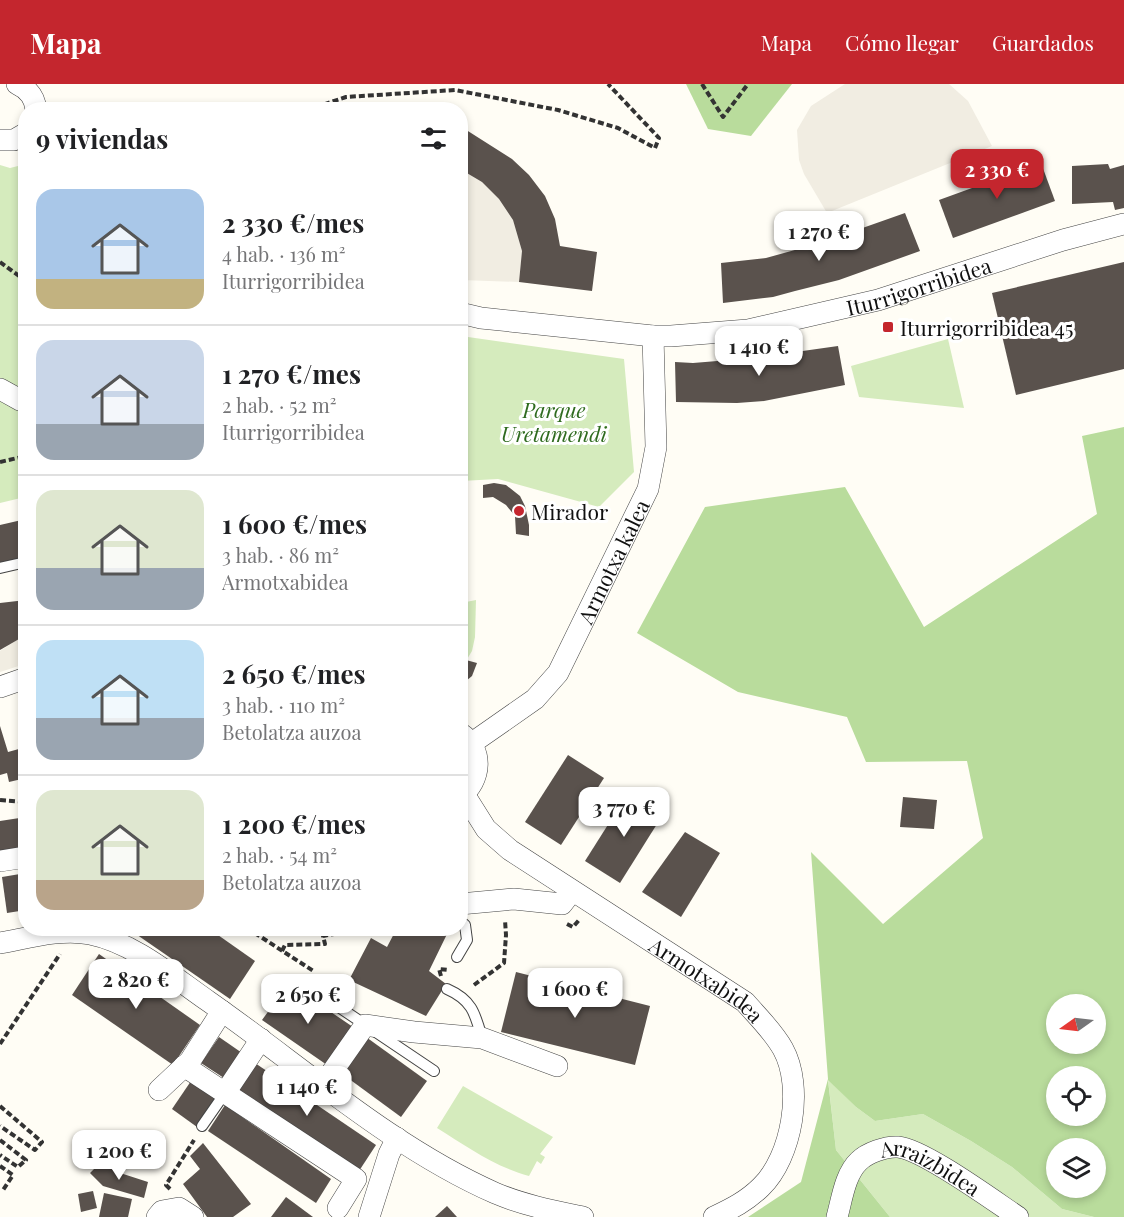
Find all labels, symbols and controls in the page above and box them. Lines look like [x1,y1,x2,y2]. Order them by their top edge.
text: Mapa [30,24,102,61]
text: Mapa [761,28,812,56]
text: Cómo llegar [845,28,959,56]
text: Guardados [992,28,1094,56]
text: 9 viviendas [36,121,168,156]
icon: filters [417,122,450,155]
pin: 2 330 € [942,149,1052,200]
text: 2 330 € [965,155,1029,182]
text: 2 330 €/mes [222,205,364,240]
pin: 1 270 € [764,211,874,262]
icon: home [84,213,156,285]
text: 1 270 € [788,217,850,244]
text: 4 hab. · 136 m² [222,240,345,267]
street label: Iturrigorribidea [843,250,995,321]
text: Iturrigorribidea [222,267,365,294]
place label: Iturrigorribidea 45 [900,313,1074,341]
marker: Iturrigorribidea 45 [881,320,895,334]
pin: 1 410 € [704,326,814,377]
text: 1 410 € [729,332,789,359]
text: 1 270 €/mes [222,356,361,391]
icon: home [84,364,156,436]
text: 2 hab. · 52 m² [222,391,337,418]
park label: Parque Uretamendi [501,395,608,447]
text: Iturrigorribidea [222,418,365,445]
street label: Armotxa kalea [570,494,655,629]
place label: Mirador [531,497,609,525]
marker: Mirador [512,504,526,518]
text: 1 600 €/mes [222,506,367,541]
icon: home [84,514,156,586]
text: 3 hab. · 86 m² [222,541,339,568]
text: Armotxabidea [222,568,348,595]
text: 2 650 €/mes [222,656,366,691]
icon: home [84,664,156,736]
text: 3 hab. · 110 m² [222,691,345,718]
text: Betolatza auzoa [222,718,361,745]
pin: 3 770 € [569,787,679,838]
text: 3 770 € [593,793,655,820]
text: 1 200 €/mes [222,806,366,841]
icon: home [84,814,156,886]
text: 2 hab. · 54 m² [222,841,337,868]
text: Betolatza auzoa [222,868,361,895]
street label: Armotxabidea [644,930,771,1028]
pin: 2 820 € [81,959,191,1010]
text: 2 820 € [103,965,169,992]
pin: 1 600 € [520,968,630,1019]
pin: 2 650 € [253,974,363,1025]
text: 1 600 € [542,974,608,1001]
text: 2 650 € [275,980,341,1007]
north arrow [1046,994,1106,1054]
map controls [1046,994,1106,1198]
pin: 1 140 € [252,1066,362,1117]
button: locate [1046,1066,1106,1126]
text: 1 140 € [277,1072,337,1099]
pin: 1 200 € [64,1130,174,1181]
street label: Arraizbidea [876,1133,987,1202]
text: 1 200 € [86,1136,152,1163]
button: layers [1046,1138,1106,1198]

